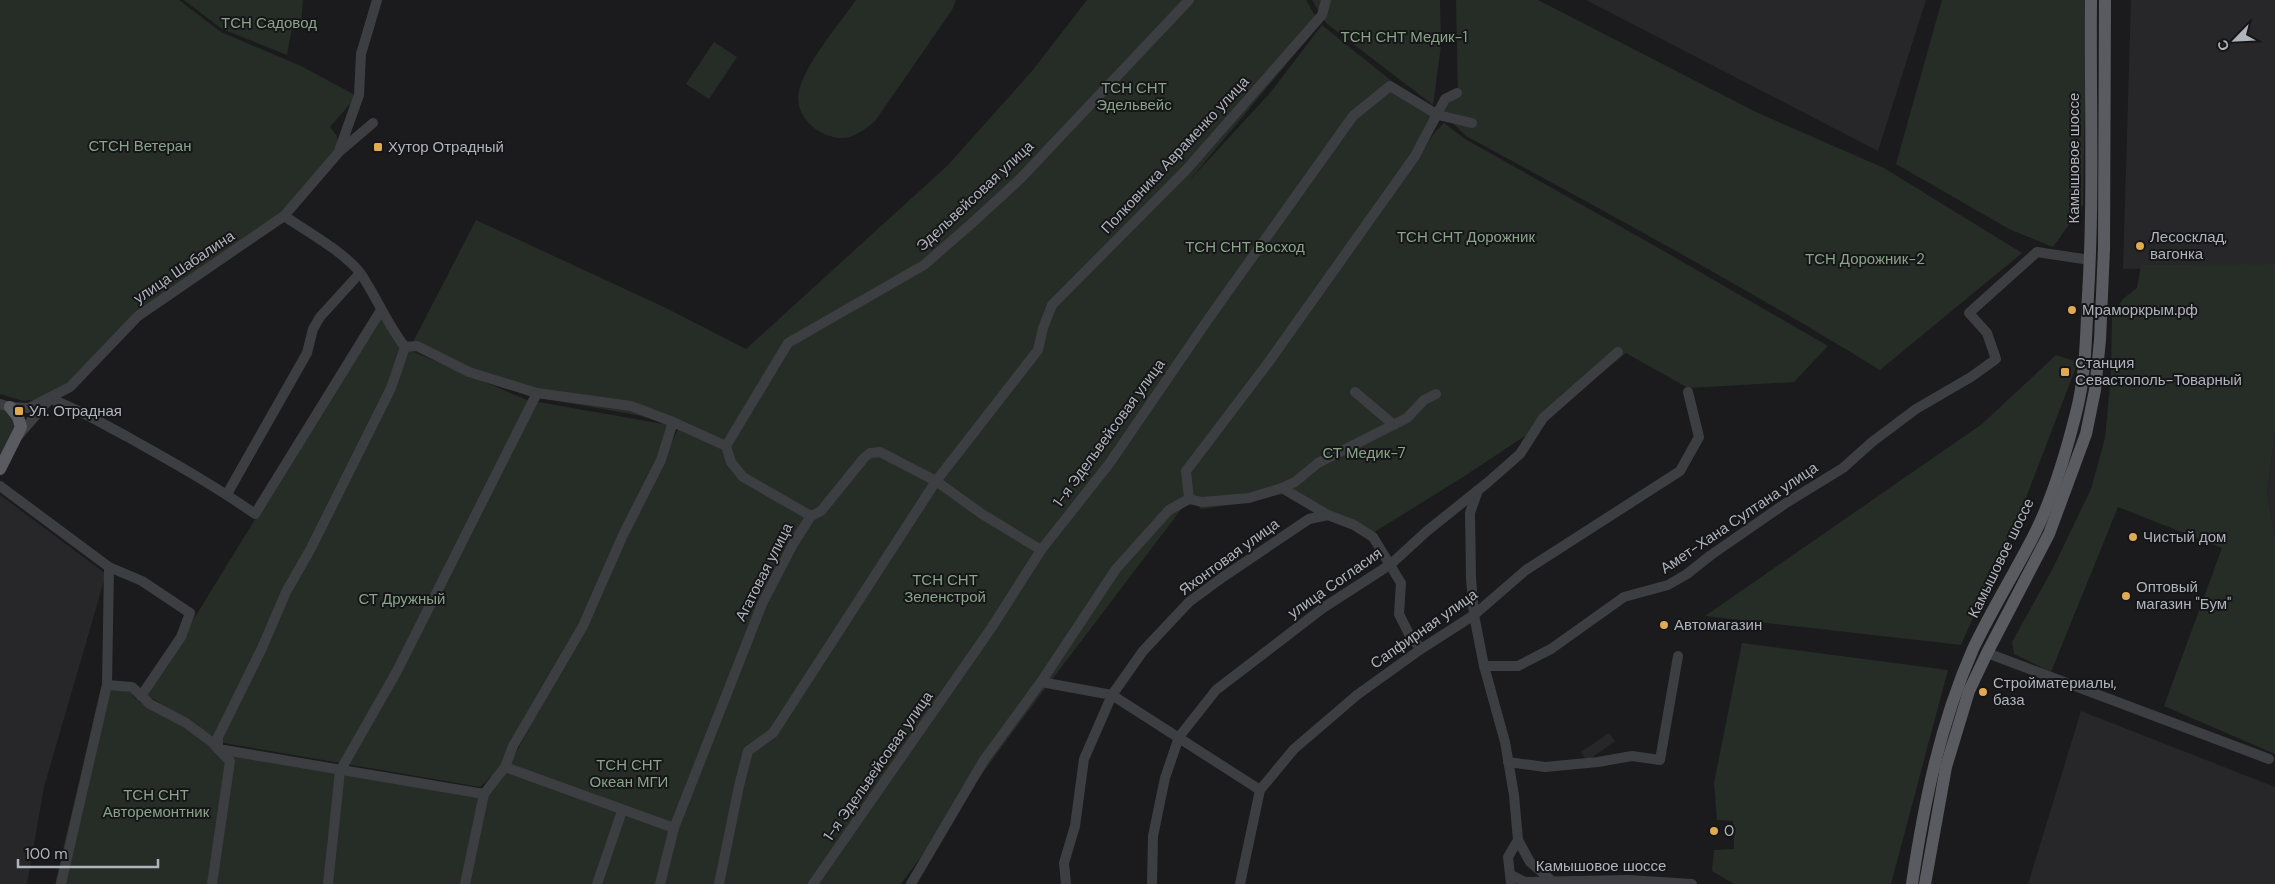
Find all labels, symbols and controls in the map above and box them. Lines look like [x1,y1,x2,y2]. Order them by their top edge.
park label: ТСН Садовод [221,13,317,33]
north arrow [2210,15,2260,65]
park label: ТСН СНТ Медик-1 [1341,27,1467,47]
text: С [2213,37,2233,54]
street label: Полковника Авраменко улица [1097,72,1254,238]
park label: ТСН СНТ Эдельвейс [1096,78,1172,115]
street label: Камышовое шоссе [2064,93,2084,223]
park label: СТСН Ветеран [88,136,192,156]
street label: Эдельвейсовая улица [912,136,1038,256]
place label: Хутор Отрадный [388,137,504,157]
marker: Хутор Отрадный [372,141,384,153]
street label: улица Шабалина [130,225,239,308]
park label: ТСН СНТ Дорожник [1397,227,1535,247]
place label: Лесосклад, вагонка [2150,227,2227,264]
park label: ТСН СНТ Восход [1185,237,1305,257]
marker: Лесосклад, вагонка [2134,240,2146,252]
park label: ТСН Дорожник-2 [1805,249,1925,269]
place label: Мраморкрым.рф [2082,300,2198,320]
marker: Мраморкрым.рф [2066,304,2078,316]
place label: Станция Севастополь-Товарный [2075,353,2242,390]
street label: 1-я Эдельвейсовая улица [1048,354,1170,511]
marker: Станция Севастополь-Товарный [2059,366,2071,378]
place label: Ул. Отрадная [29,401,122,421]
marker: Ул. Отрадная [13,405,25,417]
park label: СТ Медик-7 [1322,443,1406,463]
street label: Амет-Хана Султана улица [1656,457,1822,578]
street label: Камышовое шоссе [1963,495,2039,621]
street label: Яхонтовая улица [1175,513,1284,600]
street label: Агатовая улица [731,519,798,625]
place label: Чистый дом [2143,527,2226,547]
marker: Чистый дом [2127,531,2139,543]
street label: улица Согласия [1284,543,1386,623]
park label: ТСН СНТ Зеленстрой [904,570,986,607]
place label: Оптовый магазин "Бум" [2136,577,2231,614]
street label: Сапфирная улица [1366,584,1482,673]
park label: СТ Дружный [359,589,445,609]
marker: Оптовый магазин "Бум" [2120,590,2132,602]
place label: Автомагазин [1674,615,1762,635]
marker: Автомагазин [1658,619,1670,631]
place label: Стройматериалы, база [1993,673,2117,710]
marker: Стройматериалы, база [1977,686,1989,698]
street label: 1-я Эдельвейсовая улица [819,687,938,845]
park label: ТСН СНТ Океан МГИ [590,755,668,792]
park label: ТСН СНТ Авторемонтник [103,785,210,822]
place label: 0 [1724,821,1734,841]
marker: 0 [1708,825,1720,837]
scale bar [18,836,158,868]
text: 100 m [25,844,68,864]
street label: Камышовое шоссе [1536,856,1666,876]

